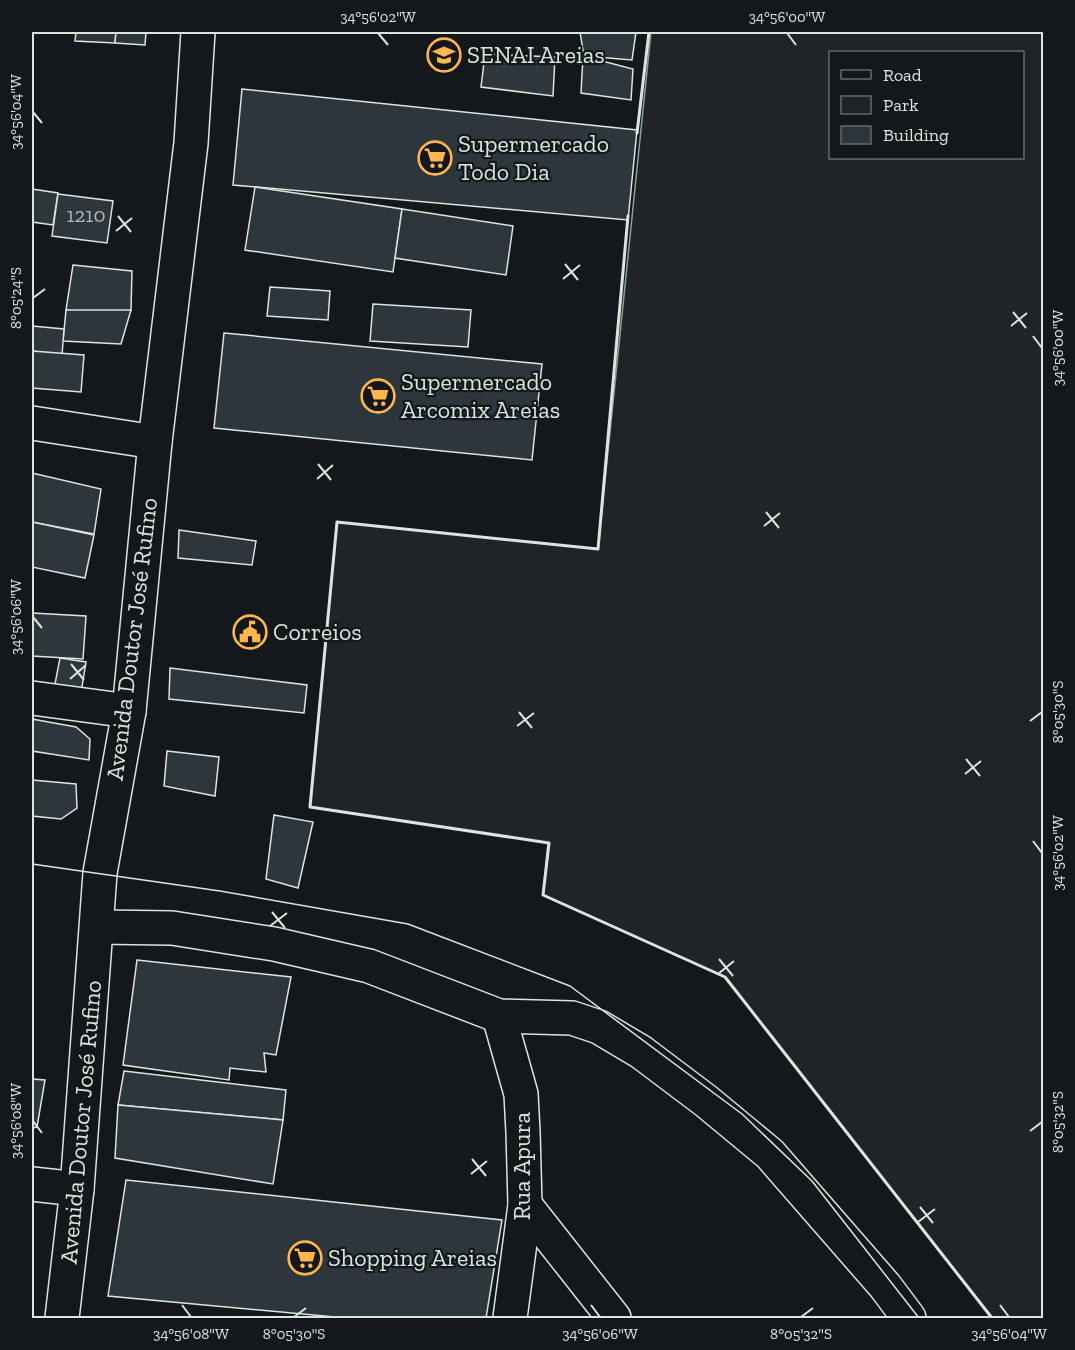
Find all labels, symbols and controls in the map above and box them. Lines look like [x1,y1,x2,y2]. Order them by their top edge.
text: 34°56'02"W [340,8,416,26]
text: 34°56'00"W [749,8,825,26]
school or university icon: SENAI Areias [426,37,462,73]
place label: SENAI Areias [467,40,605,69]
legend [829,51,1024,159]
text: Road [883,64,922,86]
text: 34°56'04"W [7,74,25,150]
text: Park [883,94,919,116]
text: Building [883,124,949,146]
place label: Supermercado Todo Dia [458,129,609,186]
supermarket icon: Supermercado Todo Dia [417,140,453,176]
house number: 1210 [66,202,106,227]
text: 8°05'24"S [7,267,25,329]
text: 34°56'00"W [1049,310,1067,386]
place label: Supermercado Arcomix Areias [401,367,560,424]
supermarket icon: Supermercado Arcomix Areias [360,378,396,414]
street label: Avenida Doutor José Rufino [100,496,163,782]
text: 34°56'06"W [7,579,25,655]
public building icon: Correios [232,614,268,650]
place label: Correios [273,617,362,646]
text: 8°05'30"S [1049,681,1067,743]
text: 34°56'02"W [1049,815,1067,891]
street label: Avenida Doutor José Rufino [54,979,107,1265]
text: 34°56'08"W [7,1083,25,1159]
text: 8°05'32"S [1049,1091,1067,1153]
street label: Rua Apura [507,1111,536,1220]
supermarket icon: Shopping Areias [287,1240,323,1276]
place label: Shopping Areias [328,1243,497,1272]
text: 34°56'08"W [153,1325,229,1343]
text: 8°05'30"S [263,1325,325,1343]
text: 34°56'06"W [562,1325,638,1343]
text: 8°05'32"S [770,1325,832,1343]
text: 34°56'04"W [971,1325,1047,1343]

